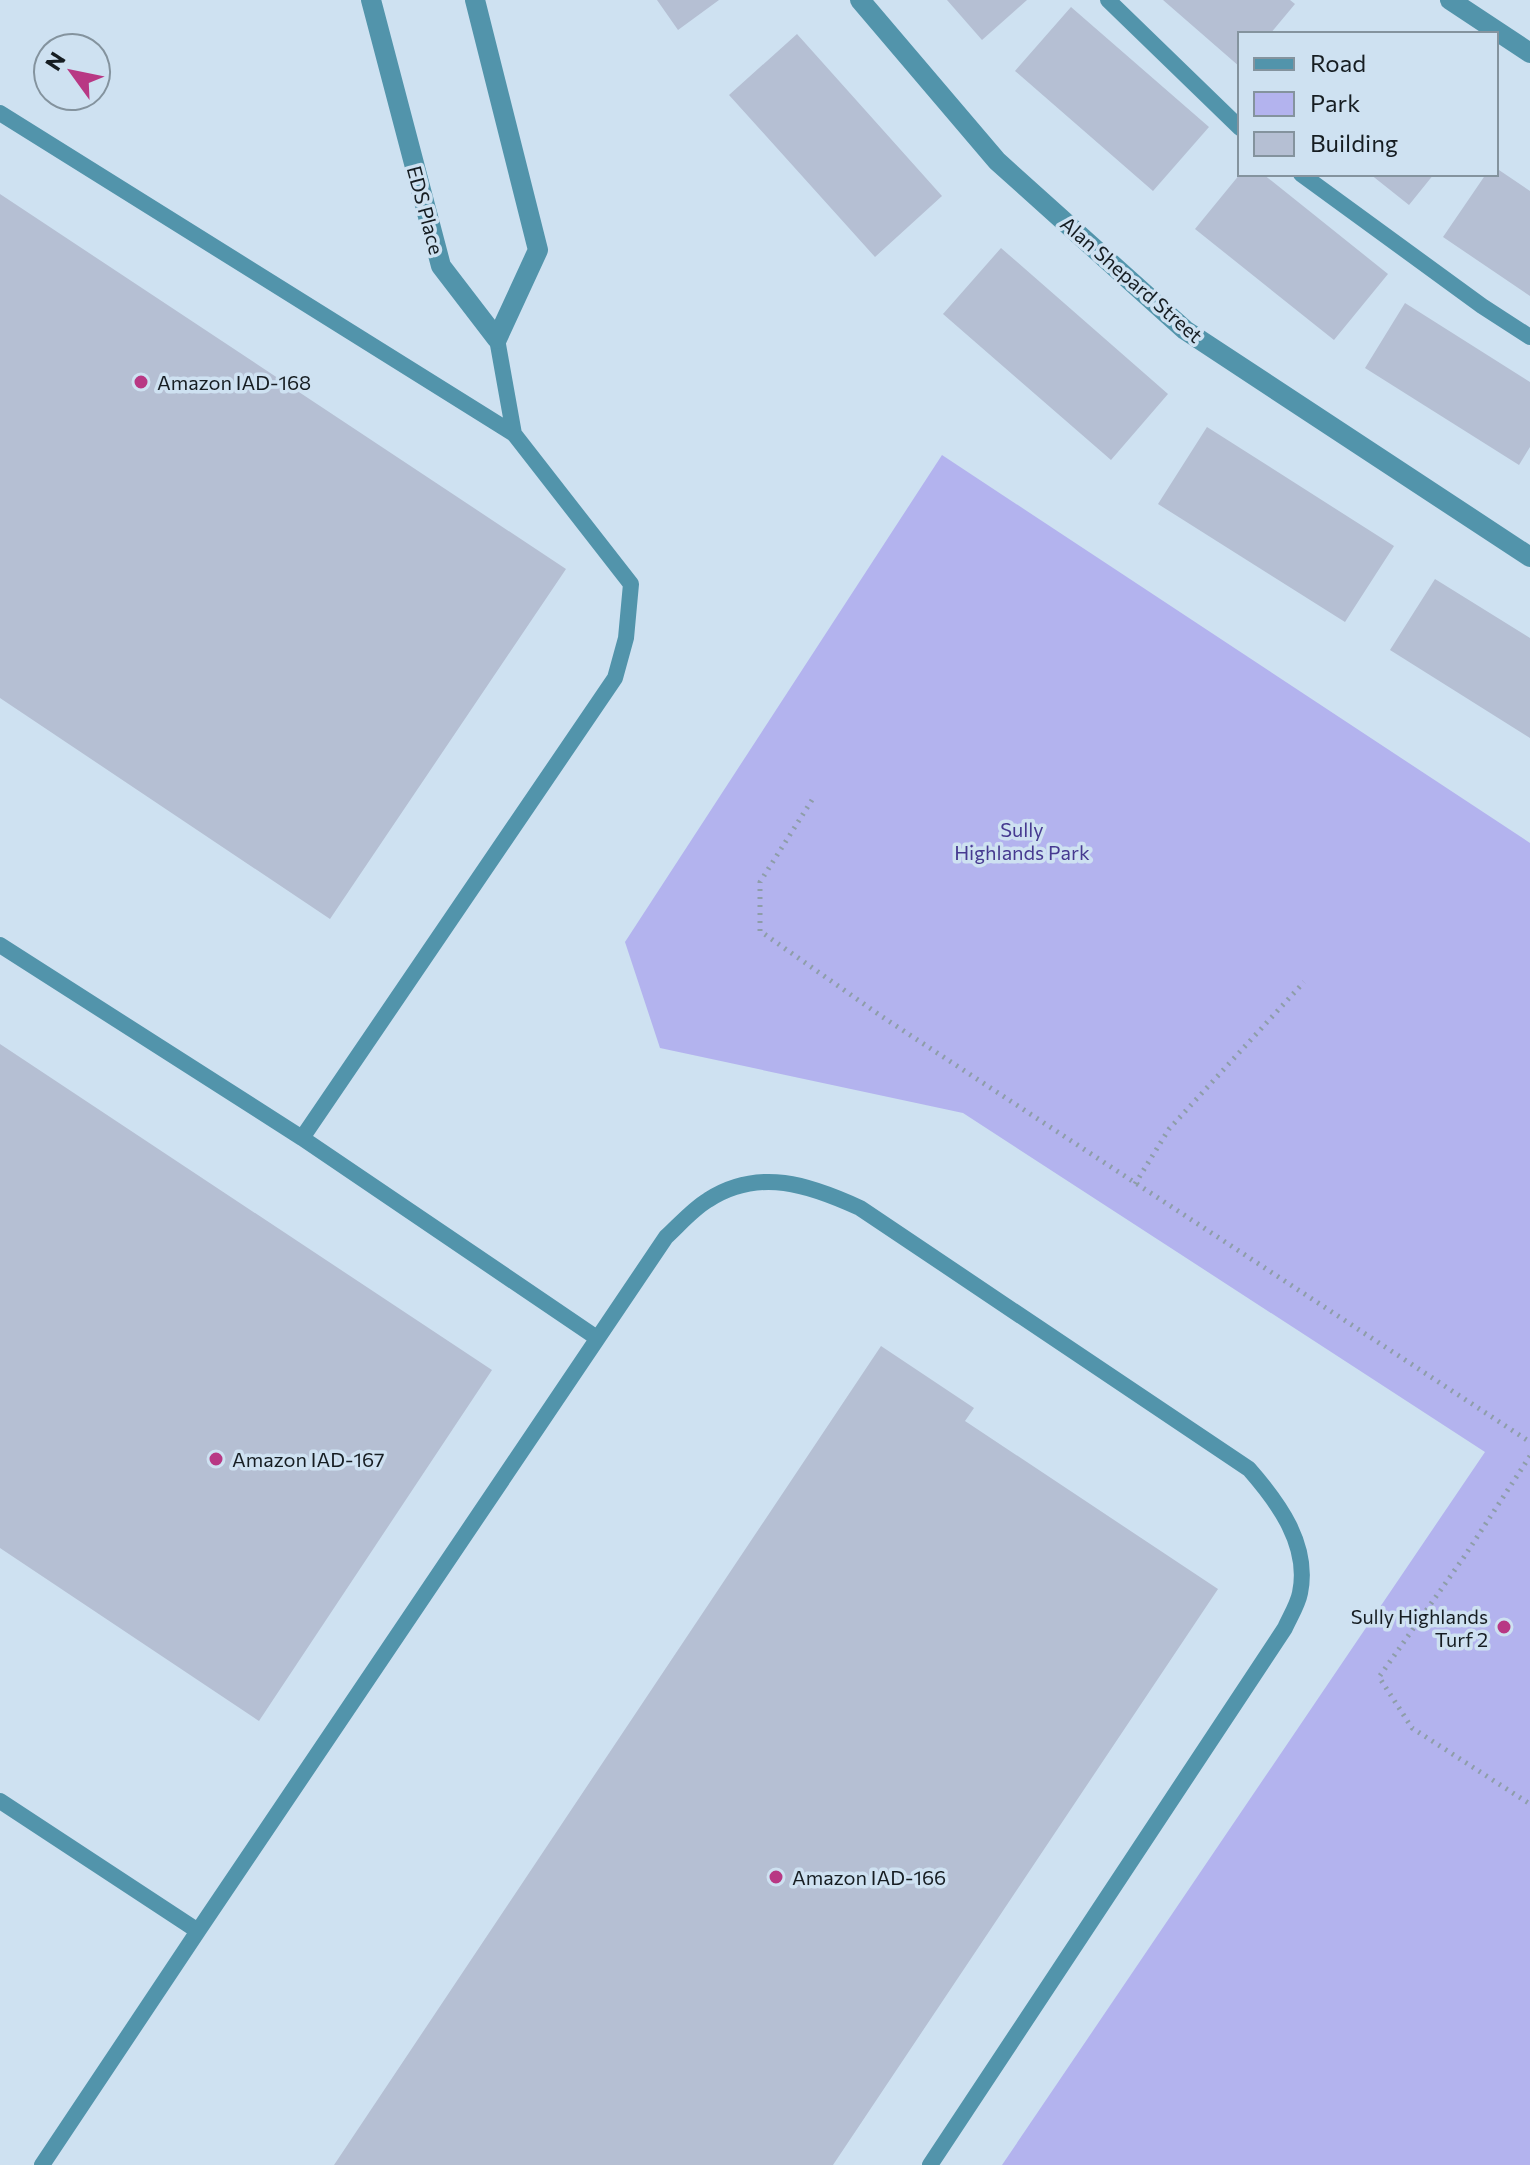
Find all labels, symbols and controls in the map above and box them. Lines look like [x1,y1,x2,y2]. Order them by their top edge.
north arrow [32,32,112,112]
legend [1238,32,1498,176]
text: N [39,47,71,75]
text: Road [1310,48,1366,77]
text: Park [1310,88,1360,117]
text: Building [1310,128,1398,157]
street label: EDS Place [403,163,449,257]
street label: Alan Shepard Street [1056,211,1208,347]
place label: Amazon IAD-168 [157,370,311,394]
marker: Amazon IAD-168 [132,373,150,391]
park label: Sully Highlands Park [954,817,1090,864]
place label: Amazon IAD-167 [232,1447,385,1471]
marker: Amazon IAD-167 [207,1450,225,1468]
place label: Sully Highlands Turf 2 [1351,1604,1488,1651]
marker: Sully Highlands Turf 2 [1495,1618,1513,1636]
place label: Amazon IAD-166 [792,1865,946,1889]
marker: Amazon IAD-166 [767,1868,785,1886]

